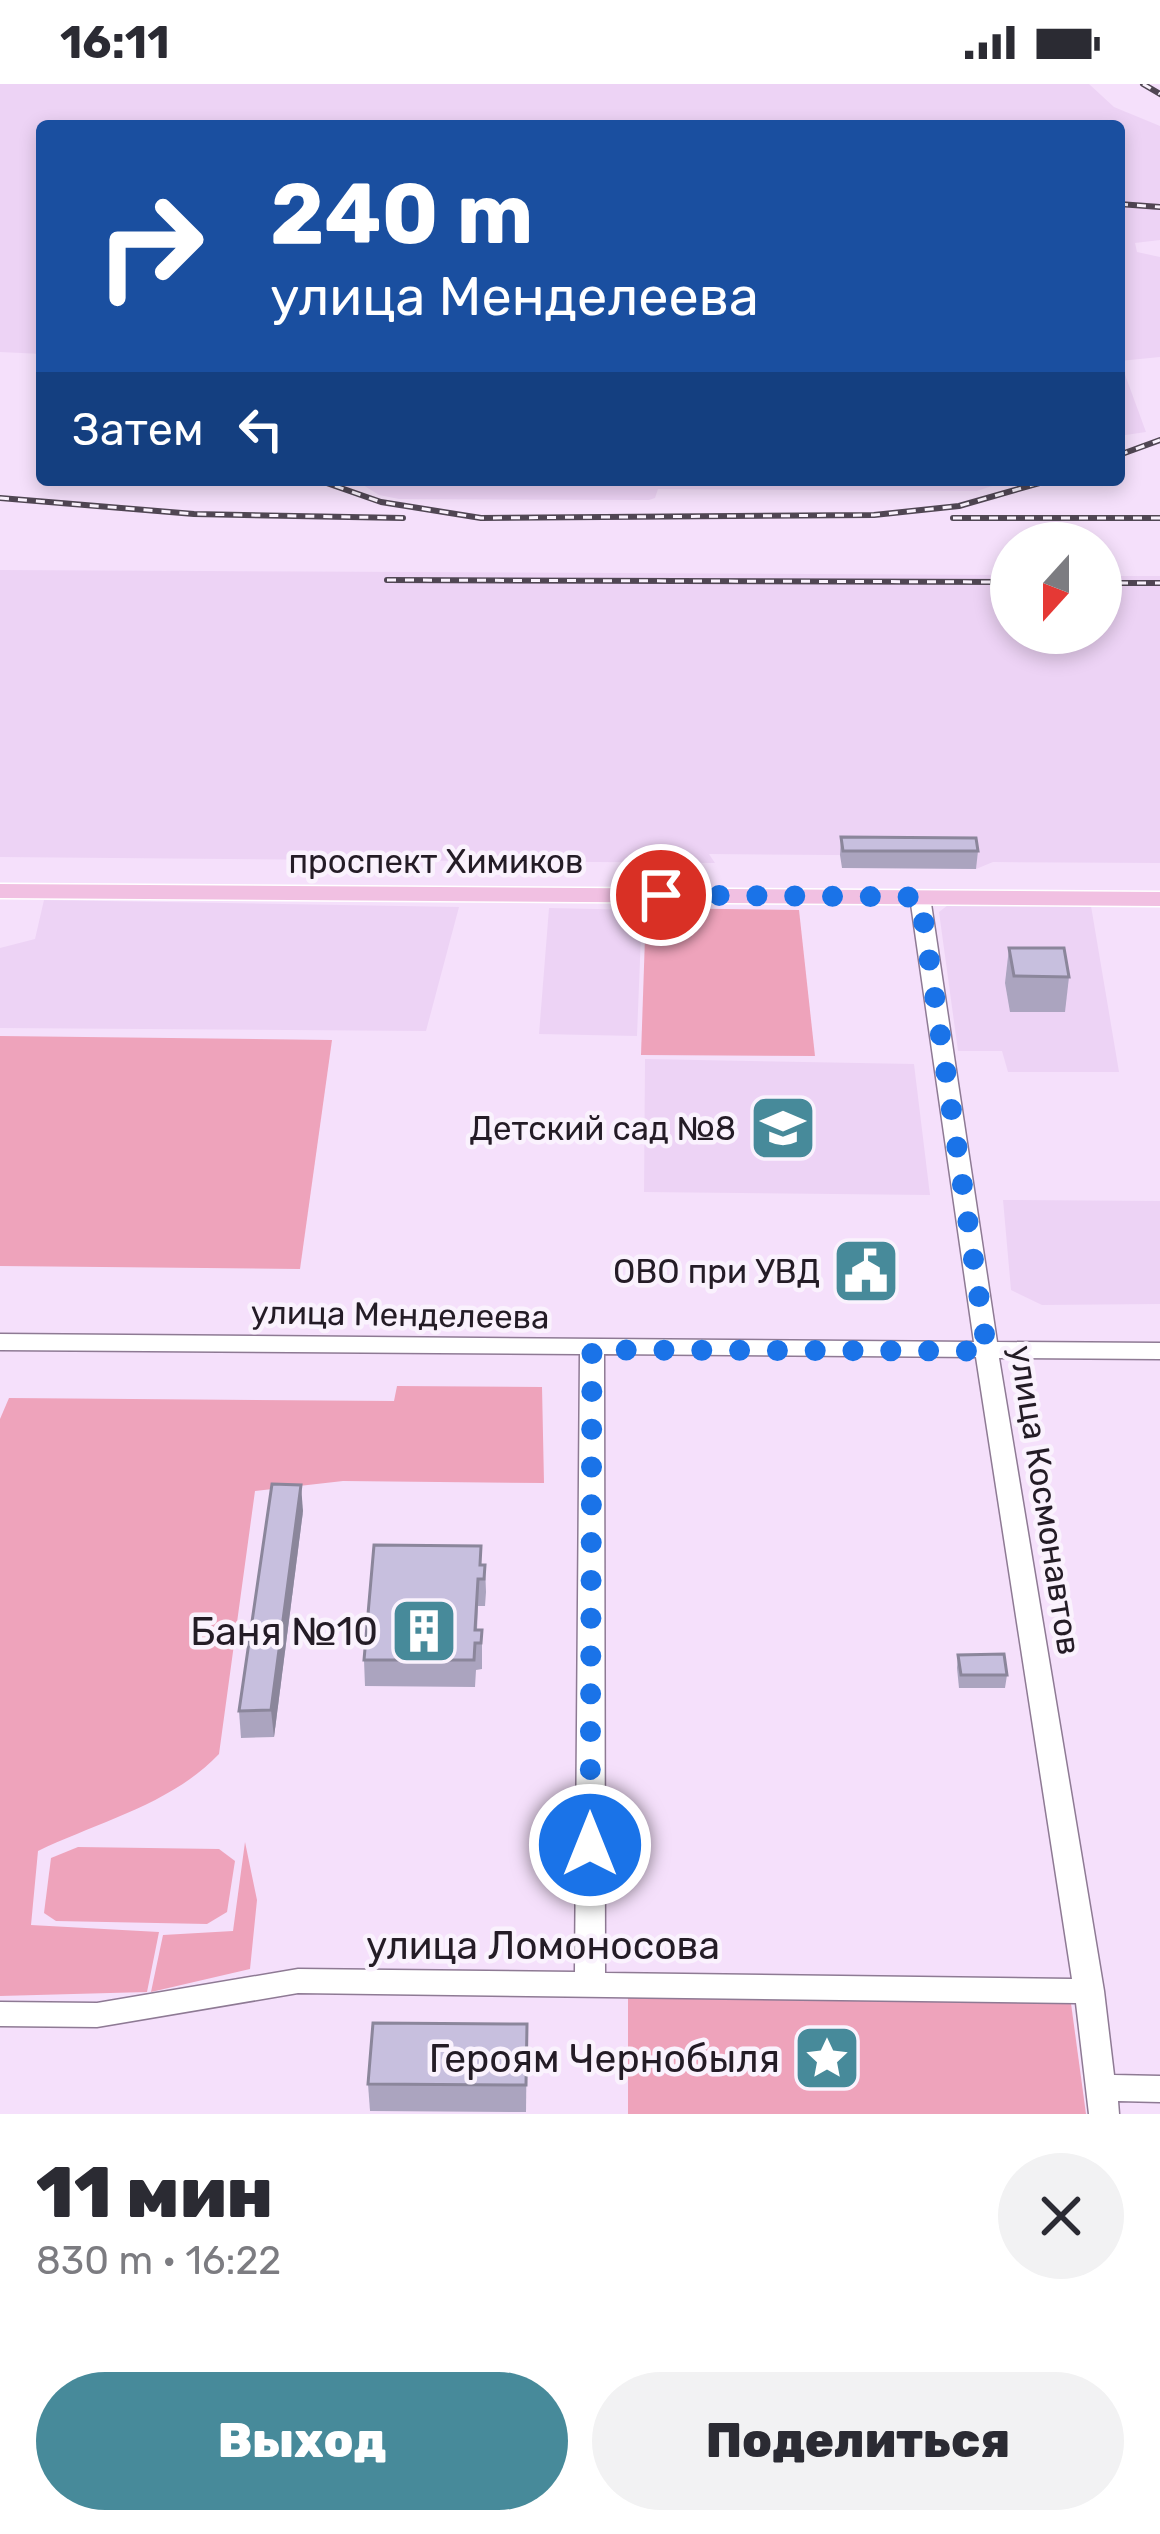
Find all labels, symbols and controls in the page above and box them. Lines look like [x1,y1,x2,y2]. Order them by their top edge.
text: 16:11 [60,16,170,69]
text: 240 m [270,164,534,264]
icon: right [72,168,228,324]
text: улица Менделеева [270,265,759,329]
icon: left [228,396,294,462]
text: Затем [72,403,204,456]
north arrow [990,522,1122,654]
map controls [990,522,1122,654]
street label: проспект Химиков [289,842,584,881]
pin [610,844,712,946]
icon: arrive [628,862,694,928]
school or university icon: Детский сад №8 [748,1093,818,1163]
place label: Детский сад №8 [470,1109,736,1148]
public building icon: ОВО при УВД [831,1236,901,1306]
place label: ОВО при УВД [613,1252,820,1291]
street label: улица Менделеева [250,1292,550,1337]
street label: улица Космонавтов [1002,1342,1089,1658]
building icon: Баня №10 [389,1596,459,1666]
place label: Баня №10 [190,1609,378,1655]
position arrow [527,1782,653,1908]
street label: улица Ломоносова [366,1923,720,1969]
place icon: Героям Чернобыля [792,2023,862,2093]
place label: Героям Чернобыля [429,2036,780,2082]
text: 11 мин [36,2150,273,2235]
button: close [998,2153,1124,2279]
text: 830 m · 16:22 [36,2238,281,2284]
button: Выход [36,2372,568,2510]
button: Поделиться [592,2372,1124,2510]

